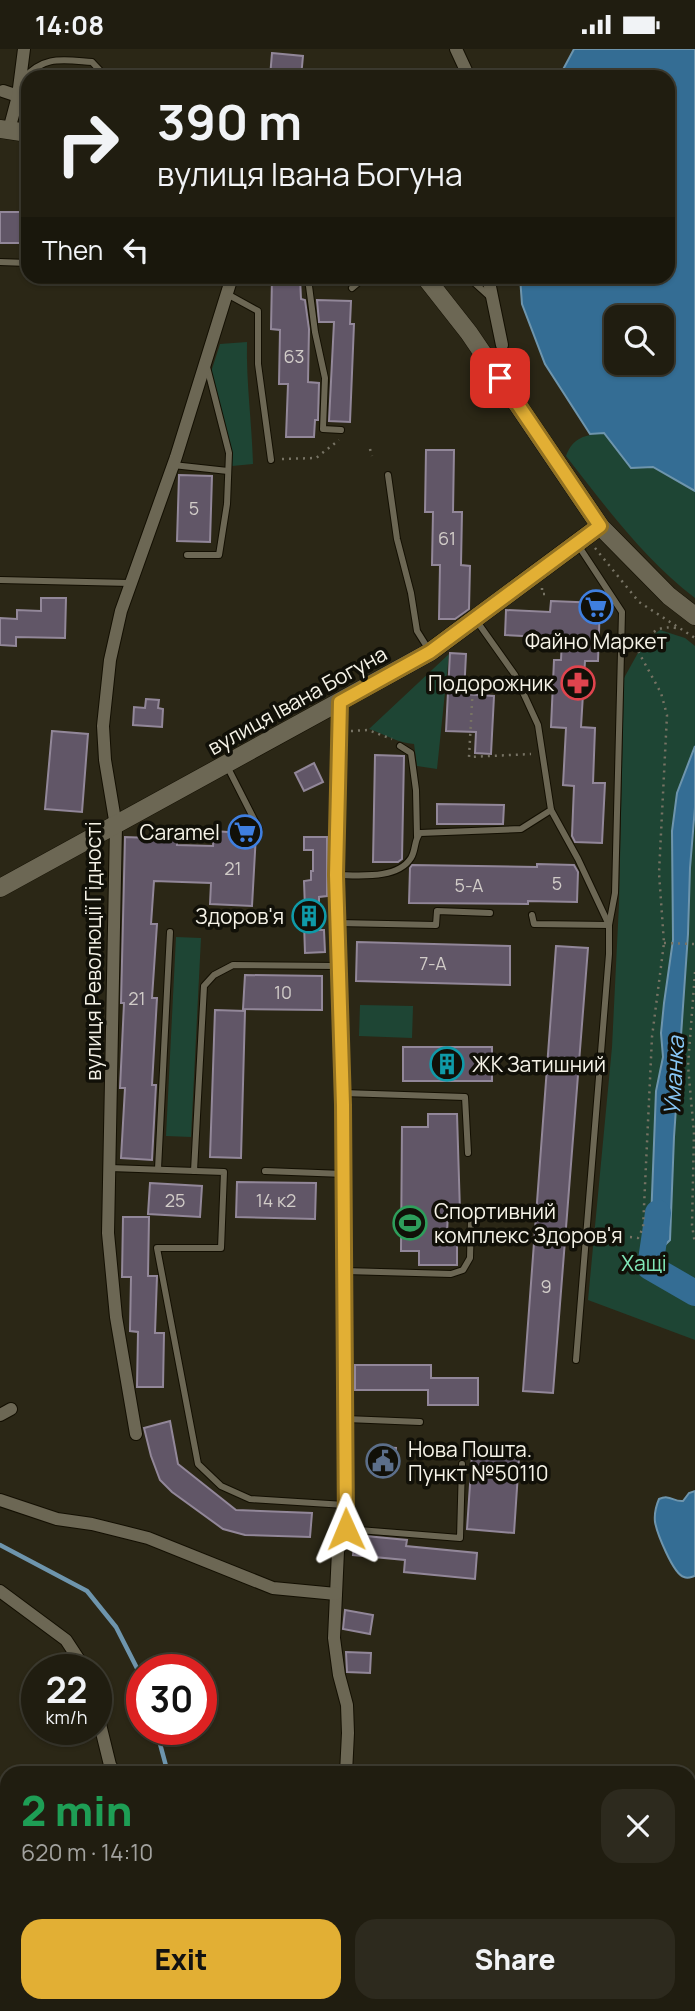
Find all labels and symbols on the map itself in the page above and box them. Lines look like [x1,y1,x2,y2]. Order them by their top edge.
house number: 63 [283,344,305,368]
pin [470,348,530,408]
house number: 5 [189,496,199,520]
house number: 61 [438,526,456,550]
supermarket icon: Файно Маркет [577,588,615,626]
place label: Файно Маркет [525,627,667,655]
street label: вулиця Івана Богуна [202,639,392,761]
pharmacy icon: Подорожник [559,664,597,702]
place label: Подорожник [428,669,555,697]
supermarket icon: Caramel [226,813,264,851]
place label: Caramel [140,818,220,846]
street label: вулиця Революції Гідності [79,821,107,1081]
house number: 21 [224,856,242,880]
house number: 5 [552,871,562,895]
house number: 5-А [455,873,484,897]
building icon: Здоров'я [290,897,328,935]
place label: Здоров'я [195,902,284,930]
house number: 7-А [419,951,447,975]
house number: 10 [274,980,292,1004]
house number: 21 [128,986,146,1010]
water label: Уманка [655,1034,691,1117]
building icon: ЖК Затишний [428,1045,466,1083]
place label: ЖК Затишний [472,1050,606,1078]
house number: 25 [165,1188,185,1212]
house number: 14 к2 [256,1188,296,1212]
place label: Спортивний комплекс Здоров'я [434,1197,623,1249]
sports icon: Спортивний комплекс Здоров'я [391,1204,429,1242]
park label: Хащі [621,1249,667,1277]
house number: 9 [540,1274,552,1298]
place label: Нова Пошта. Пункт №50110 [408,1435,549,1487]
public building icon: Нова Пошта. Пункт №50110 [364,1442,402,1480]
position arrow [309,1492,383,1566]
speed limit sign: 30 [126,1654,217,1745]

